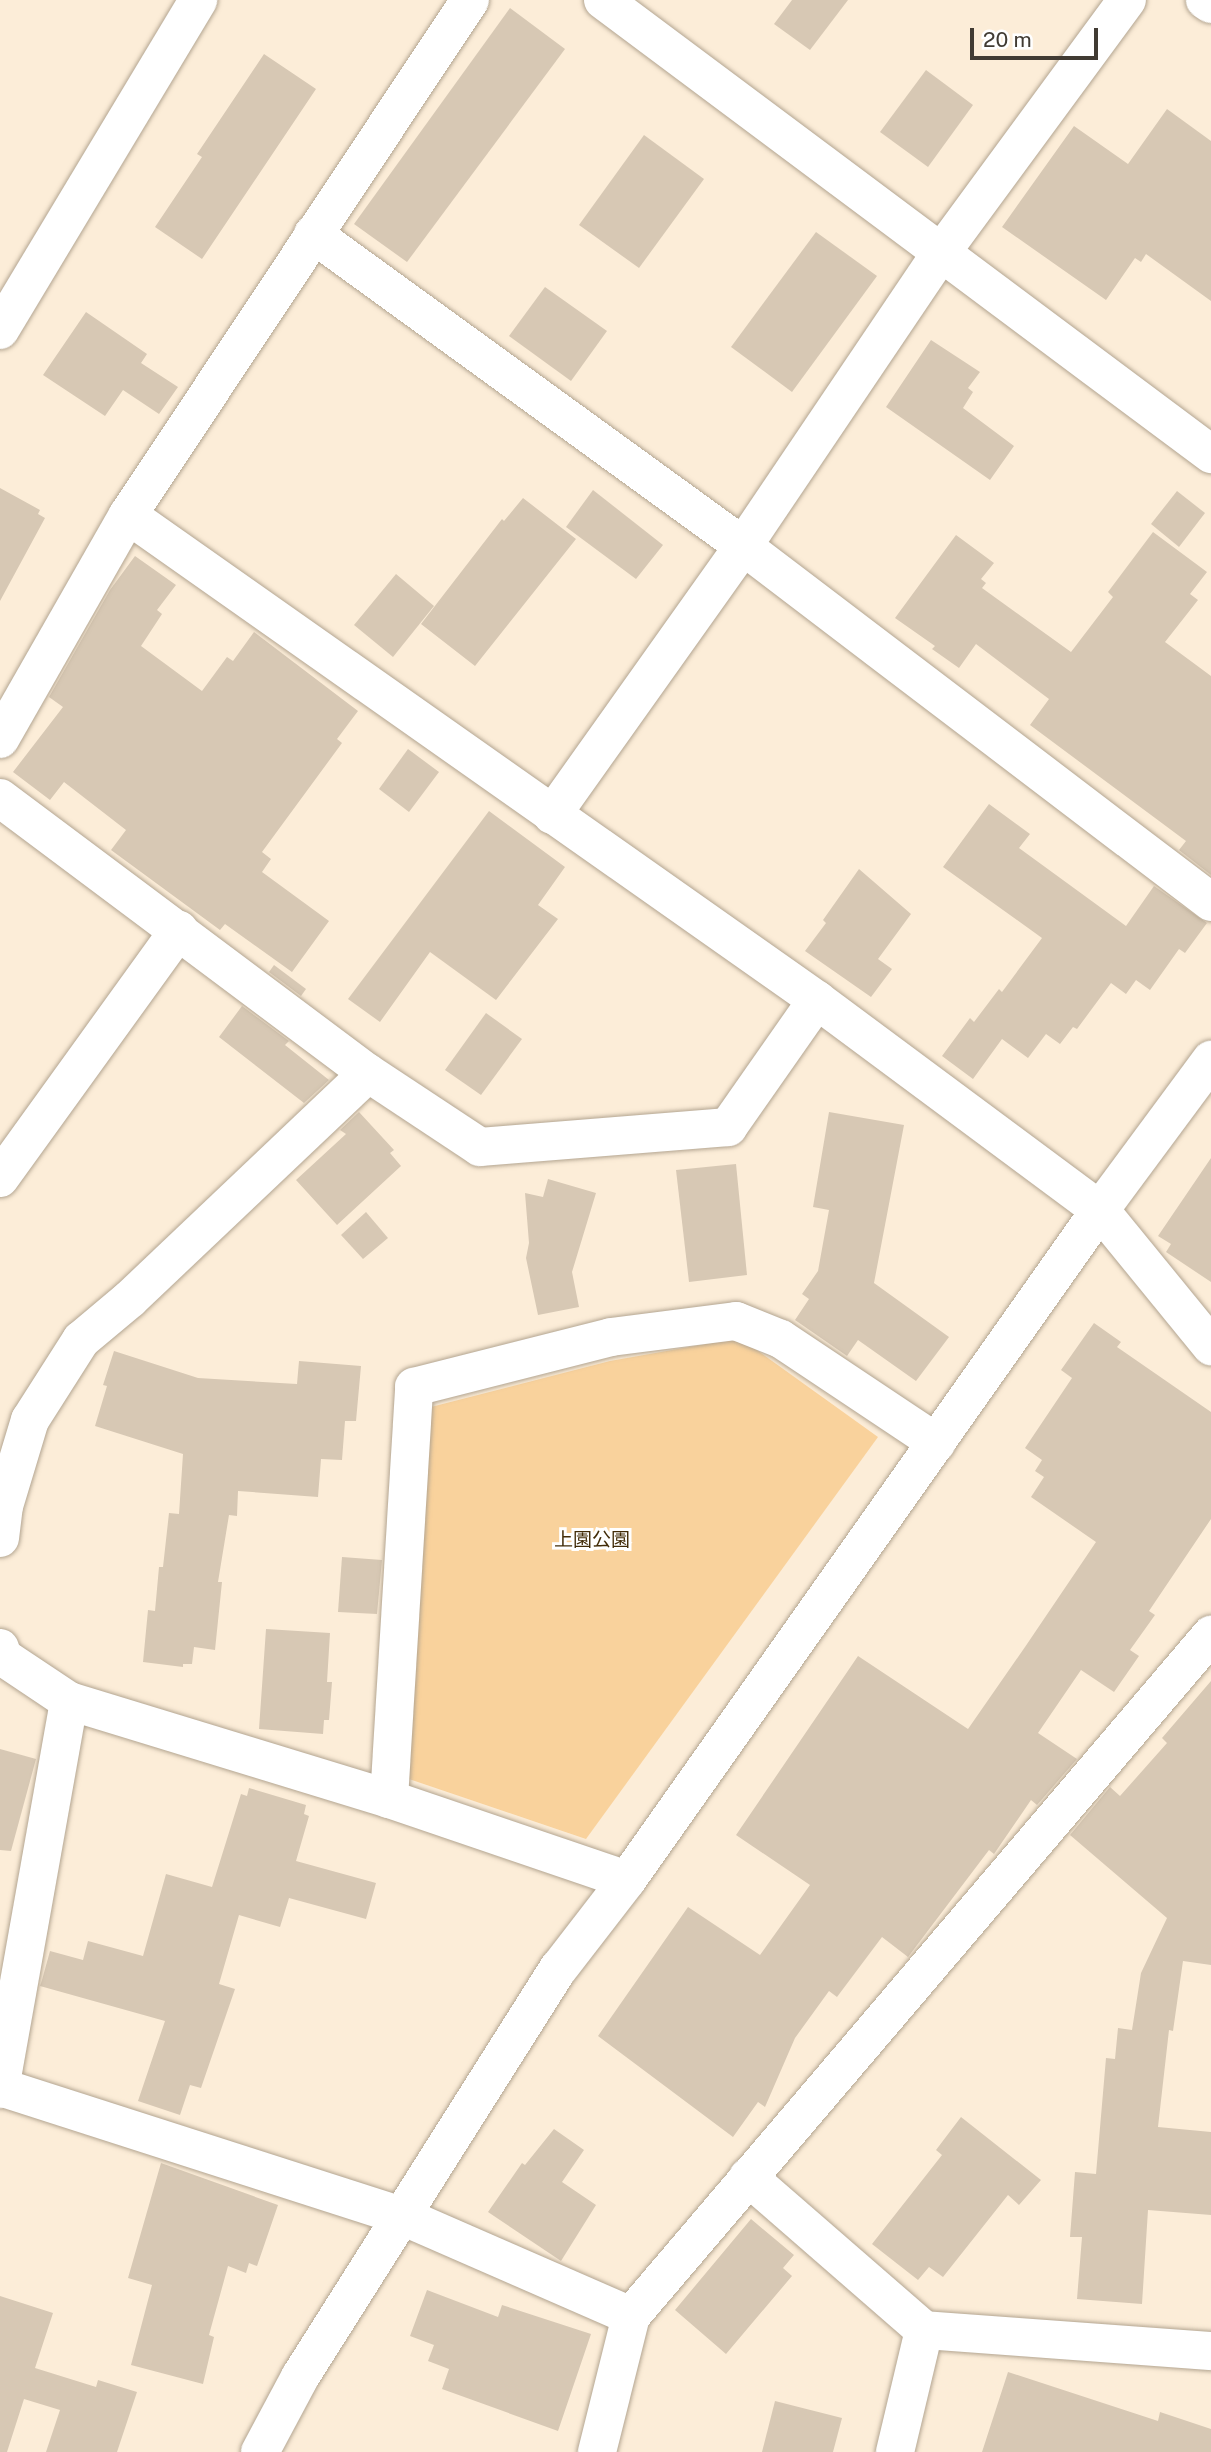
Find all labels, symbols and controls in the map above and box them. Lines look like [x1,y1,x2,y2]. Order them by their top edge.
scale bar [973,14,1101,58]
text: 20 m [983,27,1032,52]
park label: 上園公園 [554,1529,630,1551]

